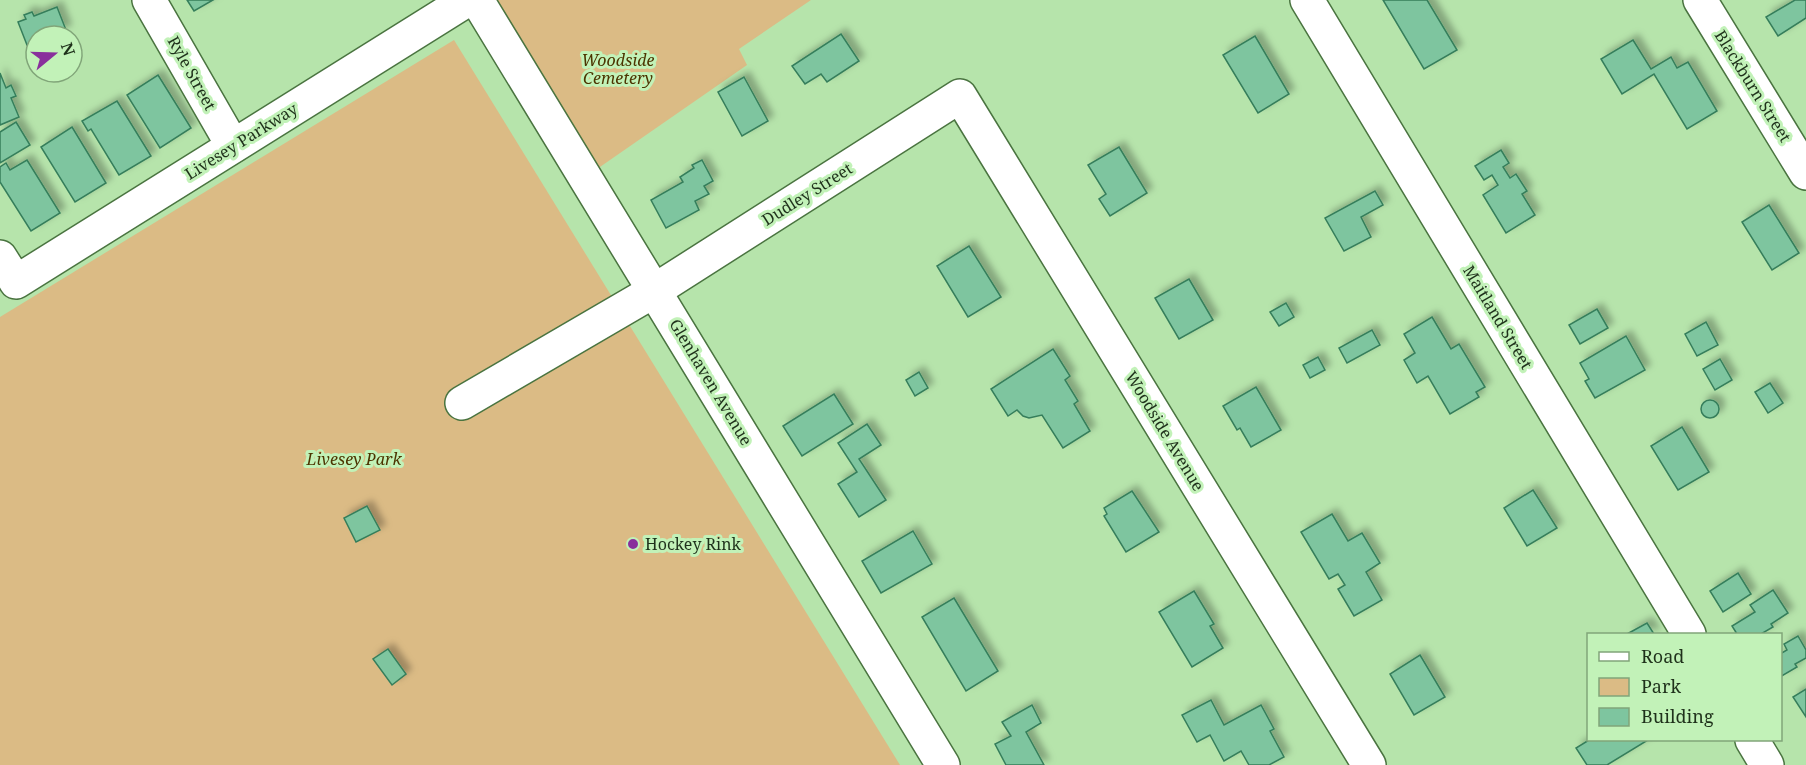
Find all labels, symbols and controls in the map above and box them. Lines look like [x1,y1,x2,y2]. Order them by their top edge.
north arrow [24,24,84,84]
street label: Blackburn Street [1710,26,1797,147]
street label: Ryle Street [163,32,222,114]
text: N [56,40,81,59]
park label: Woodside Cemetery [582,49,655,89]
street label: Livesey Parkway [180,97,302,185]
street label: Dudley Street [758,157,857,231]
street label: Maitland Street [1458,261,1538,373]
street label: Glenhaven Avenue [665,315,757,449]
street label: Woodside Avenue [1121,367,1209,495]
park label: Livesey Park [305,448,402,470]
place label: Hockey Rink [645,533,742,555]
marker: Hockey Rink [626,537,640,551]
legend [1587,633,1782,741]
text: Road [1641,644,1684,668]
text: Park [1641,674,1681,698]
text: Building [1641,704,1714,728]

